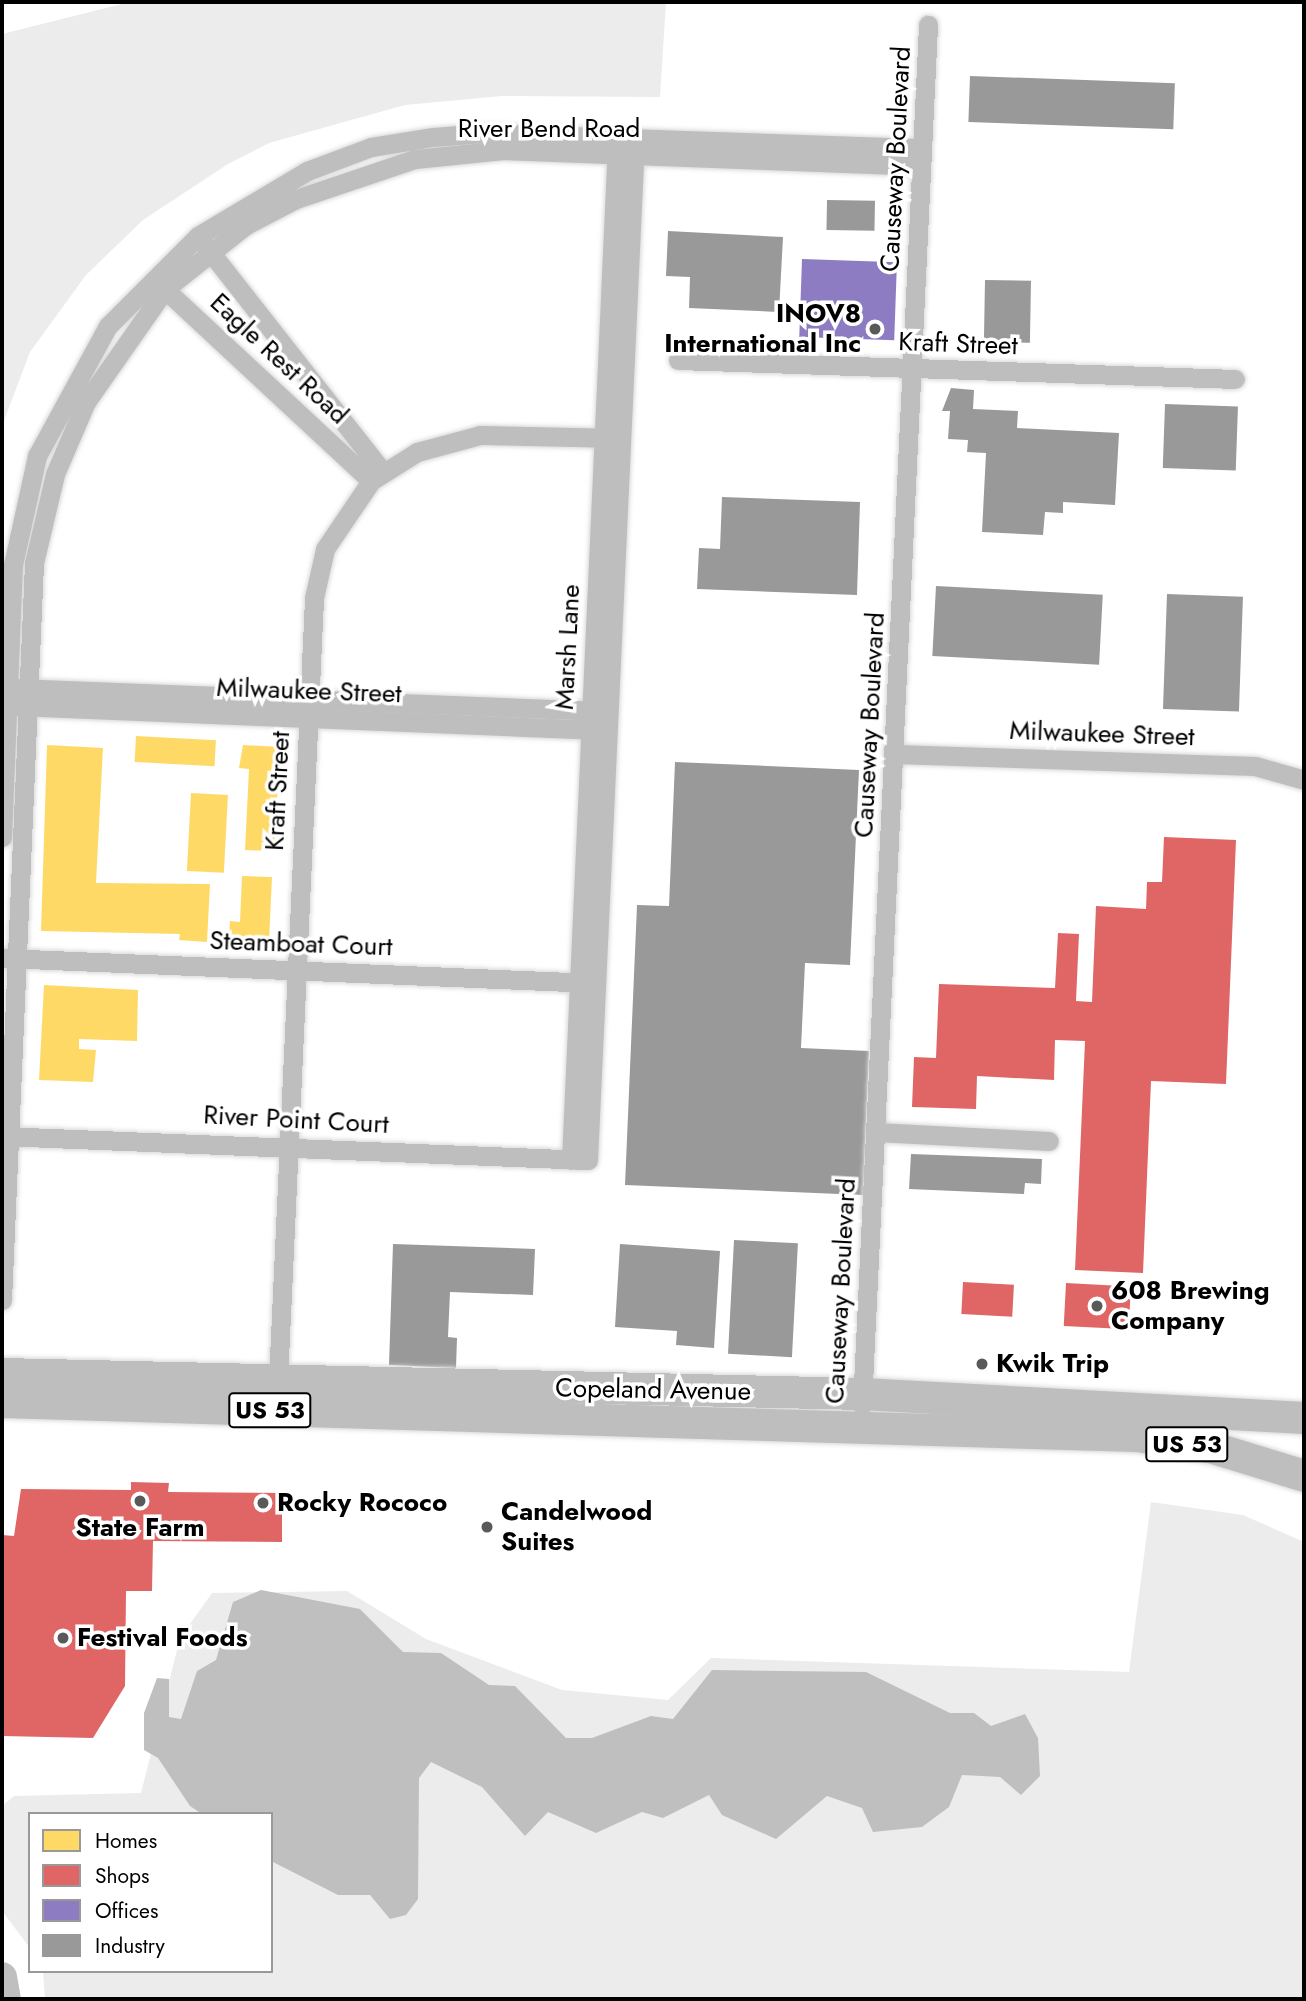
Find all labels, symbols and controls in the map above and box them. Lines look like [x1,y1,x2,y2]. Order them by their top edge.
street label: Causeway Boulevard [875,45,917,273]
street label: River Bend Road [458,113,640,145]
street label: Eagle Rest Road [204,287,354,431]
place label: INOV8 International Inc [664,298,861,360]
marker: INOV8 International Inc [867,321,883,337]
street label: Kraft Street [898,326,1018,362]
street label: Marsh Lane [549,583,587,711]
street label: Causeway Boulevard [849,611,891,839]
street label: Milwaukee Street [216,672,402,710]
street label: Milwaukee Street [1009,715,1195,753]
street label: Kraft Street [259,730,297,852]
street label: Steamboat Court [209,925,393,963]
street label: River Point Court [203,1100,389,1140]
street label: Causeway Boulevard [820,1177,862,1405]
place label: 608 Brewing Company [1111,1275,1270,1336]
marker: 608 Brewing Company [1089,1298,1105,1314]
place label: Kwik Trip [996,1348,1109,1380]
marker: Kwik Trip [974,1356,990,1372]
street label: Copeland Avenue [555,1373,751,1407]
road number: US 53 [228,1390,312,1430]
road number: US 53 [1145,1424,1229,1464]
place label: Rocky Rococo [277,1487,447,1519]
marker: State Farm [132,1493,148,1509]
marker: Rocky Rococo [255,1495,271,1511]
place label: Candelwood Suites [501,1496,652,1558]
place label: State Farm [75,1512,205,1544]
marker: Candelwood Suites [479,1519,495,1535]
place label: Festival Foods [77,1622,248,1654]
marker: Festival Foods [55,1630,71,1646]
legend [28,1812,273,1973]
text: Homes [95,1826,157,1856]
text: Shops [95,1861,149,1891]
text: Offices [95,1896,158,1926]
text: Industry [95,1931,165,1961]

